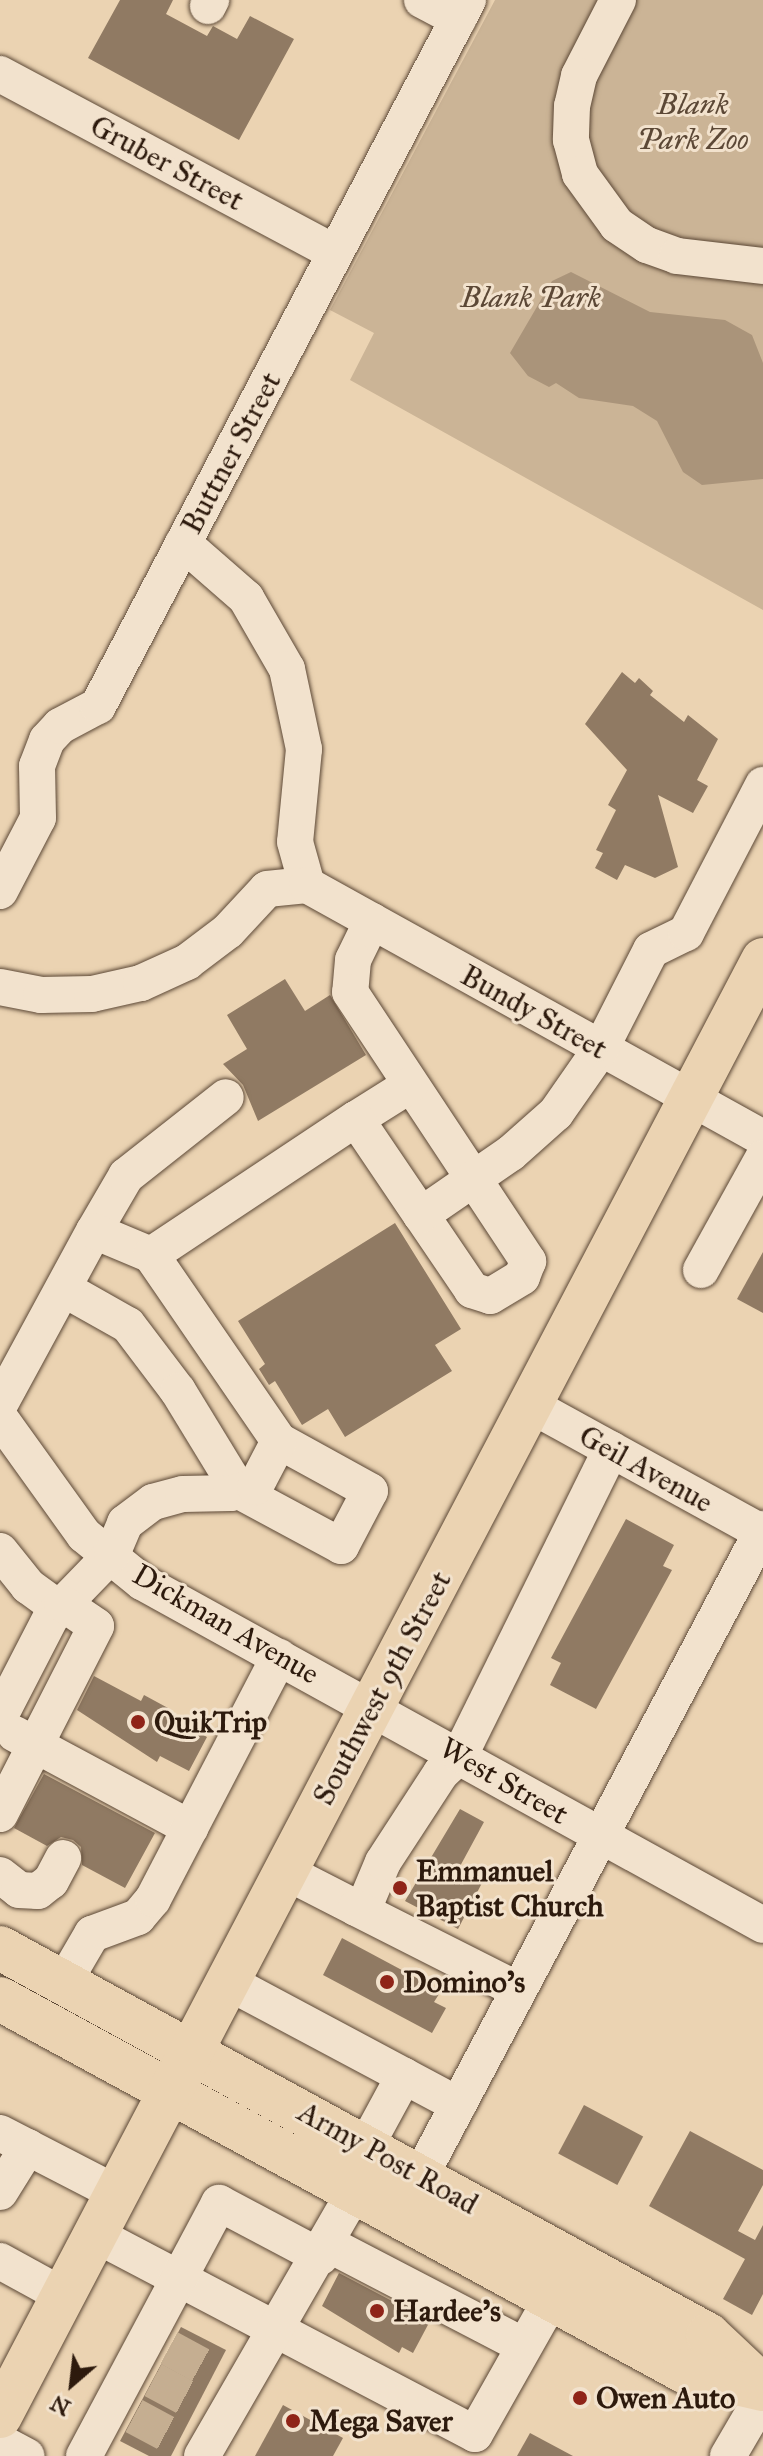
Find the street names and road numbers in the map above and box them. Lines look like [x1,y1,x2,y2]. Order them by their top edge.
street label: Gruber Street [84,108,250,218]
street label: Buttner Street [173,366,289,540]
street label: Bundy Street [454,957,614,1067]
street label: Geil Avenue [573,1418,719,1520]
street label: Dickman Avenue [126,1556,326,1692]
street label: Southwest 9th Street [305,1565,459,1811]
street label: West Street [433,1730,575,1832]
street label: Army Post Road [292,2094,484,2222]

